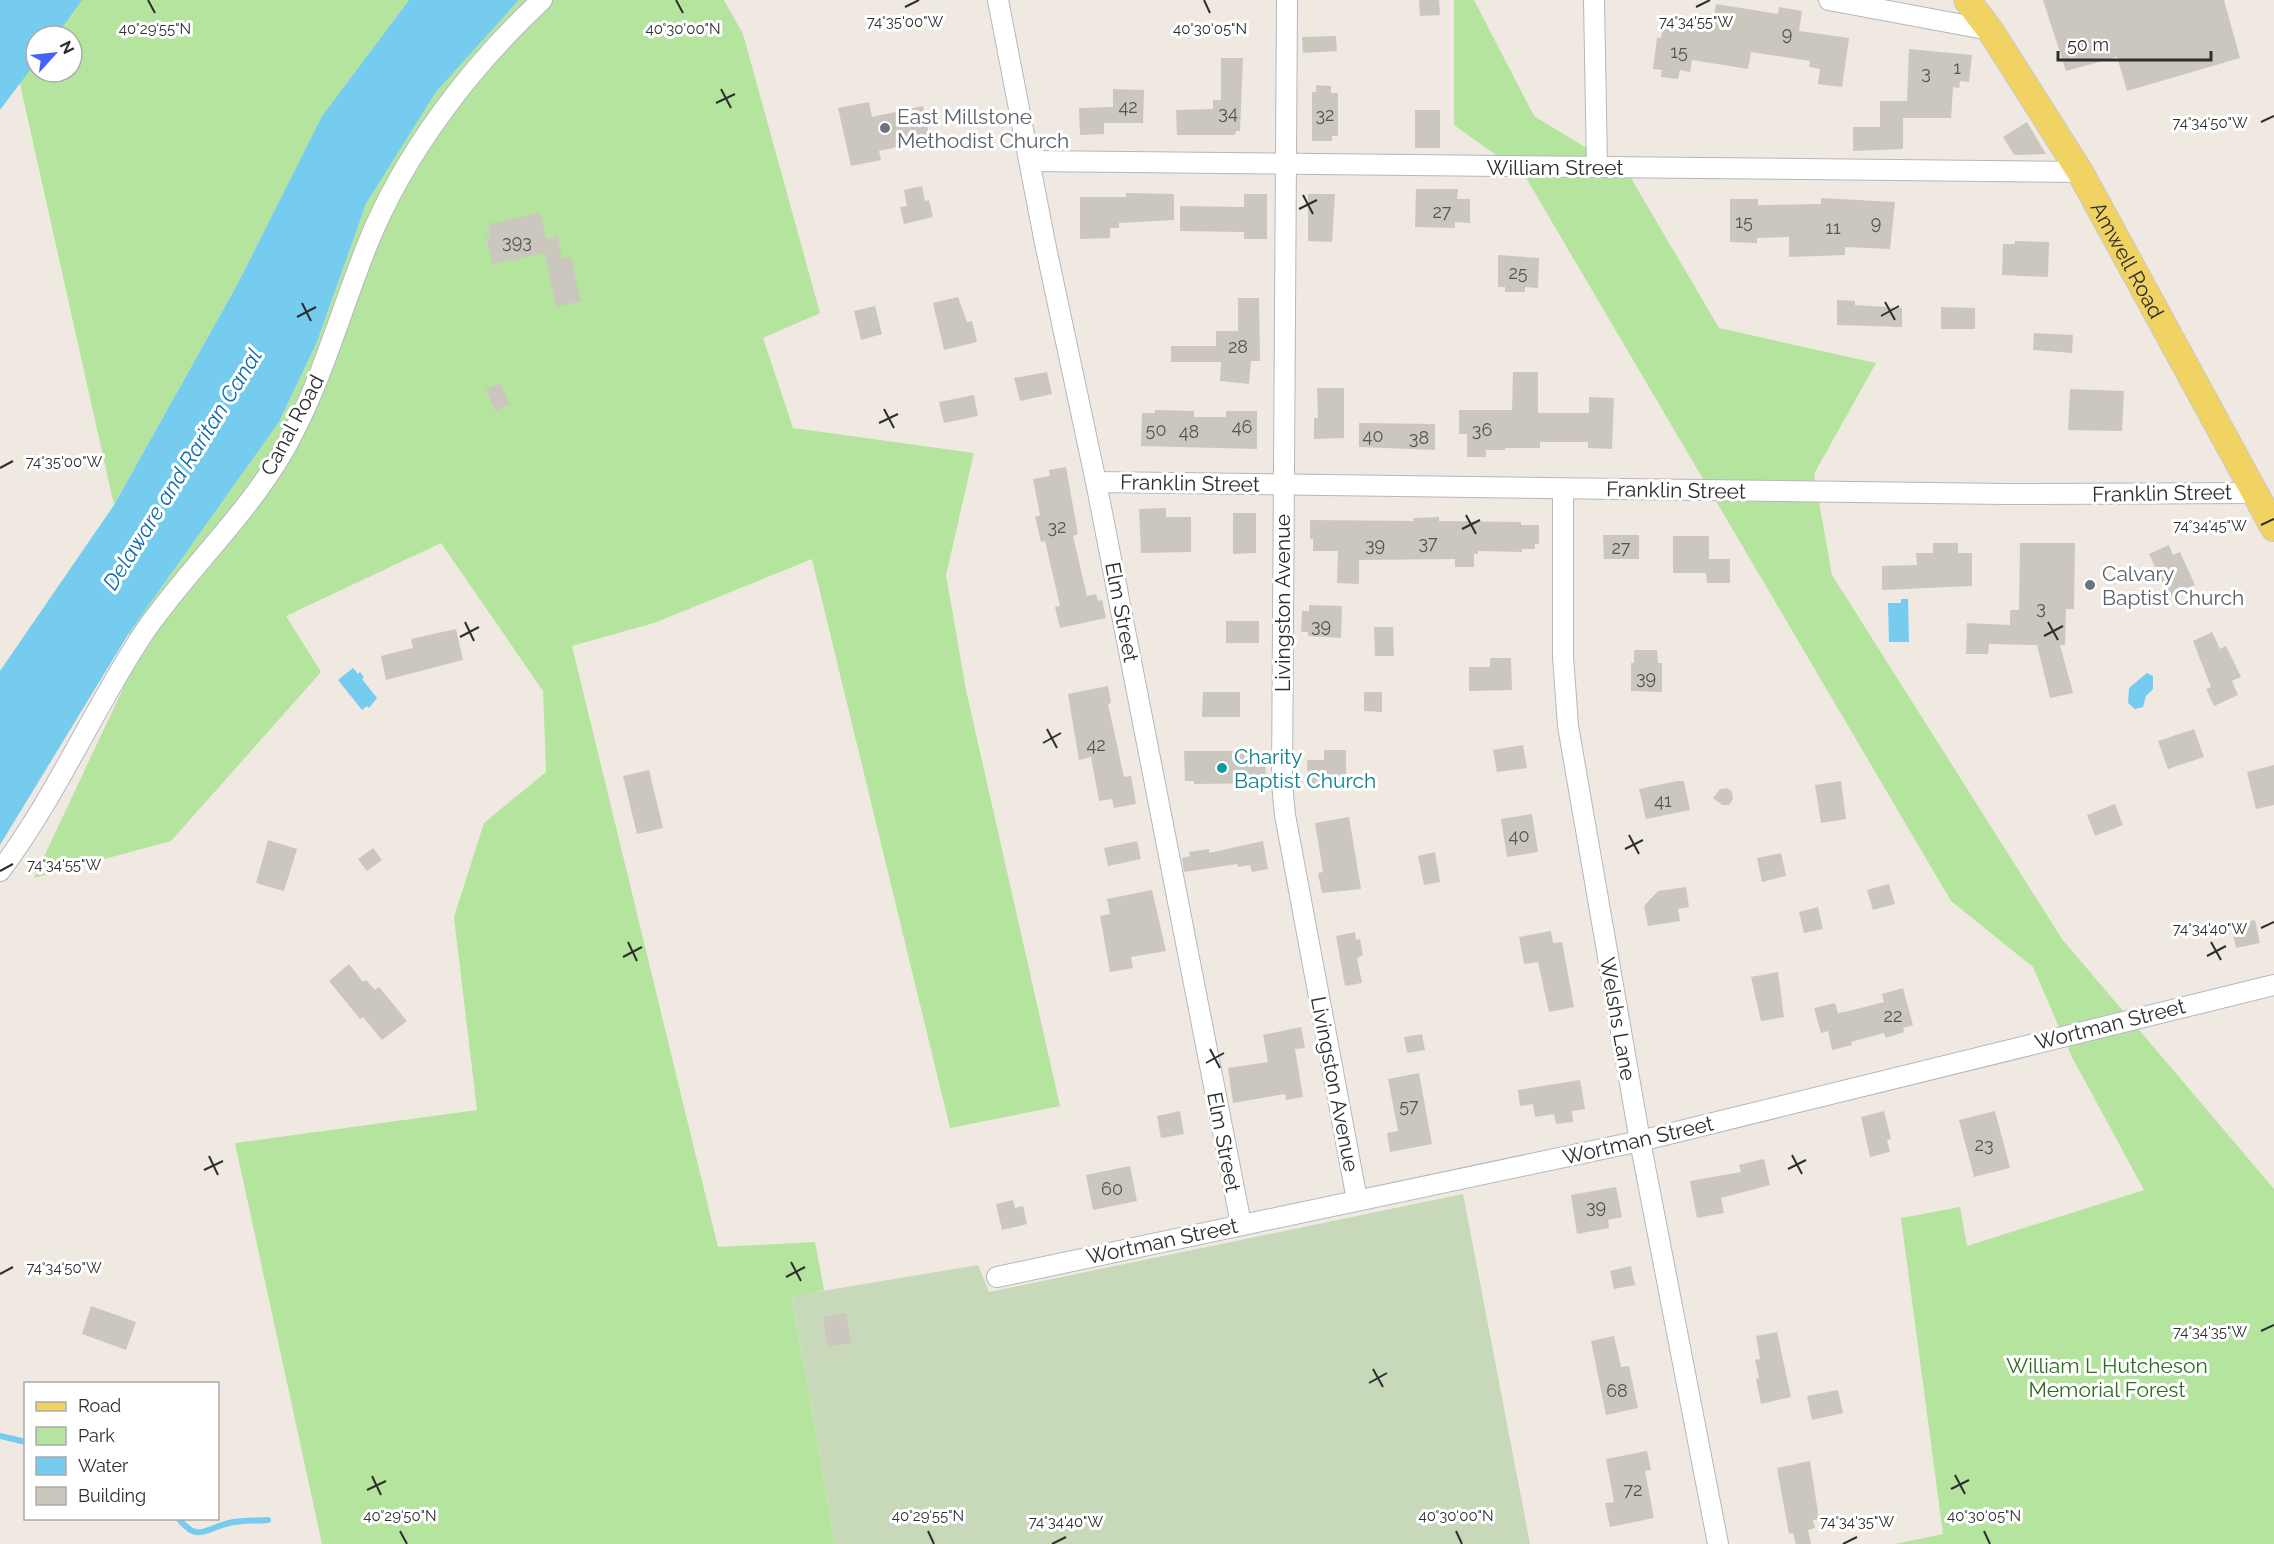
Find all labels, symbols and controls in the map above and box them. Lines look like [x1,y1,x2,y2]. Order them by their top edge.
text: 74°35'00"W [867,13,944,31]
text: 74°34'55"W [1659,13,1733,31]
text: 40°29'55"N [119,20,191,38]
text: 40°30'00"N [645,20,721,38]
text: 40°30'05"N [1173,20,1247,38]
house number: 9 [1782,23,1792,44]
north arrow [24,24,84,84]
scale bar [2058,24,2211,62]
text: 50 m [2067,34,2109,55]
text: N [56,38,78,57]
house number: 15 [1670,41,1688,62]
house number: 1 [1953,57,1961,78]
house number: 3 [1921,62,1931,83]
house number: 42 [1118,96,1138,117]
house number: 34 [1218,102,1238,123]
place label: East Millstone Methodist Church [897,104,1069,153]
house number: 32 [1316,104,1335,125]
text: 74°34'50"W [2172,114,2248,132]
marker: East Millstone Methodist Church [878,121,892,135]
street label: William Street [1487,155,1623,180]
street label: Amwell Road [2086,197,2170,322]
house number: 27 [1432,201,1452,222]
house number: 15 [1735,211,1753,232]
house number: 9 [1871,212,1881,233]
house number: 11 [1825,217,1841,238]
house number: 393 [502,231,532,252]
house number: 25 [1508,262,1528,283]
house number: 28 [1228,336,1248,357]
water label: Delaware and Raritan Canal [97,343,267,594]
street label: Canal Road [255,370,329,480]
house number: 46 [1232,416,1252,437]
house number: 50 [1146,419,1166,440]
house number: 36 [1472,419,1492,440]
house number: 48 [1179,421,1199,442]
house number: 40 [1363,425,1383,446]
house number: 38 [1409,427,1429,448]
text: 74°35'00"W [26,453,103,471]
street label: Franklin Street [1120,469,1260,497]
street label: Franklin Street [1606,476,1746,504]
street label: Franklin Street [2092,479,2232,507]
street label: Livingston Avenue [1270,514,1295,692]
house number: 32 [1048,516,1067,537]
text: 74°34'45"W [2173,517,2247,535]
house number: 37 [1418,532,1438,553]
house number: 39 [1365,534,1385,555]
house number: 27 [1611,537,1631,558]
street label: Elm Street [1100,560,1144,664]
place label: Calvary Baptist Church [2102,561,2244,610]
marker: Calvary Baptist Church [2083,578,2097,592]
house number: 3 [2036,597,2046,618]
house number: 39 [1311,615,1331,636]
house number: 39 [1636,667,1656,688]
house number: 42 [1086,734,1106,755]
place label: Charity Baptist Church [1234,744,1376,793]
marker: Charity Baptist Church [1215,761,1229,775]
house number: 41 [1654,790,1672,811]
house number: 40 [1509,825,1529,846]
text: 74°34'55"W [27,856,101,874]
text: 74°34'40"W [2173,920,2247,938]
street label: Welshs Lane [1595,955,1641,1083]
street label: Wortman Street [2032,993,2188,1055]
street label: Livingston Avenue [1306,994,1364,1174]
house number: 22 [1884,1005,1902,1026]
street label: Elm Street [1202,1090,1246,1194]
house number: 57 [1399,1095,1419,1116]
street label: Wortman Street [1560,1110,1716,1170]
house number: 23 [1975,1134,1994,1155]
house number: 60 [1101,1178,1123,1199]
house number: 39 [1586,1196,1606,1217]
street label: Wortman Street [1084,1213,1240,1269]
text: 74°34'50"W [26,1259,102,1277]
text: 74°34'35"W [2173,1323,2247,1341]
park label: William L Hutcheson Memorial Forest [2006,1353,2208,1402]
house number: 68 [1606,1380,1628,1401]
legend [24,1382,219,1520]
text: Road [78,1395,121,1416]
text: Park [78,1425,115,1446]
text: Water [78,1455,129,1476]
house number: 72 [1623,1479,1643,1500]
text: Building [78,1485,146,1506]
text: 40°29'50"N [363,1507,437,1525]
text: 40°29'55"N [892,1507,964,1525]
text: 40°30'00"N [1418,1507,1494,1525]
text: 40°30'05"N [1947,1507,2021,1525]
text: 74°34'40"W [1029,1513,1103,1531]
text: 74°34'35"W [1820,1513,1894,1531]

